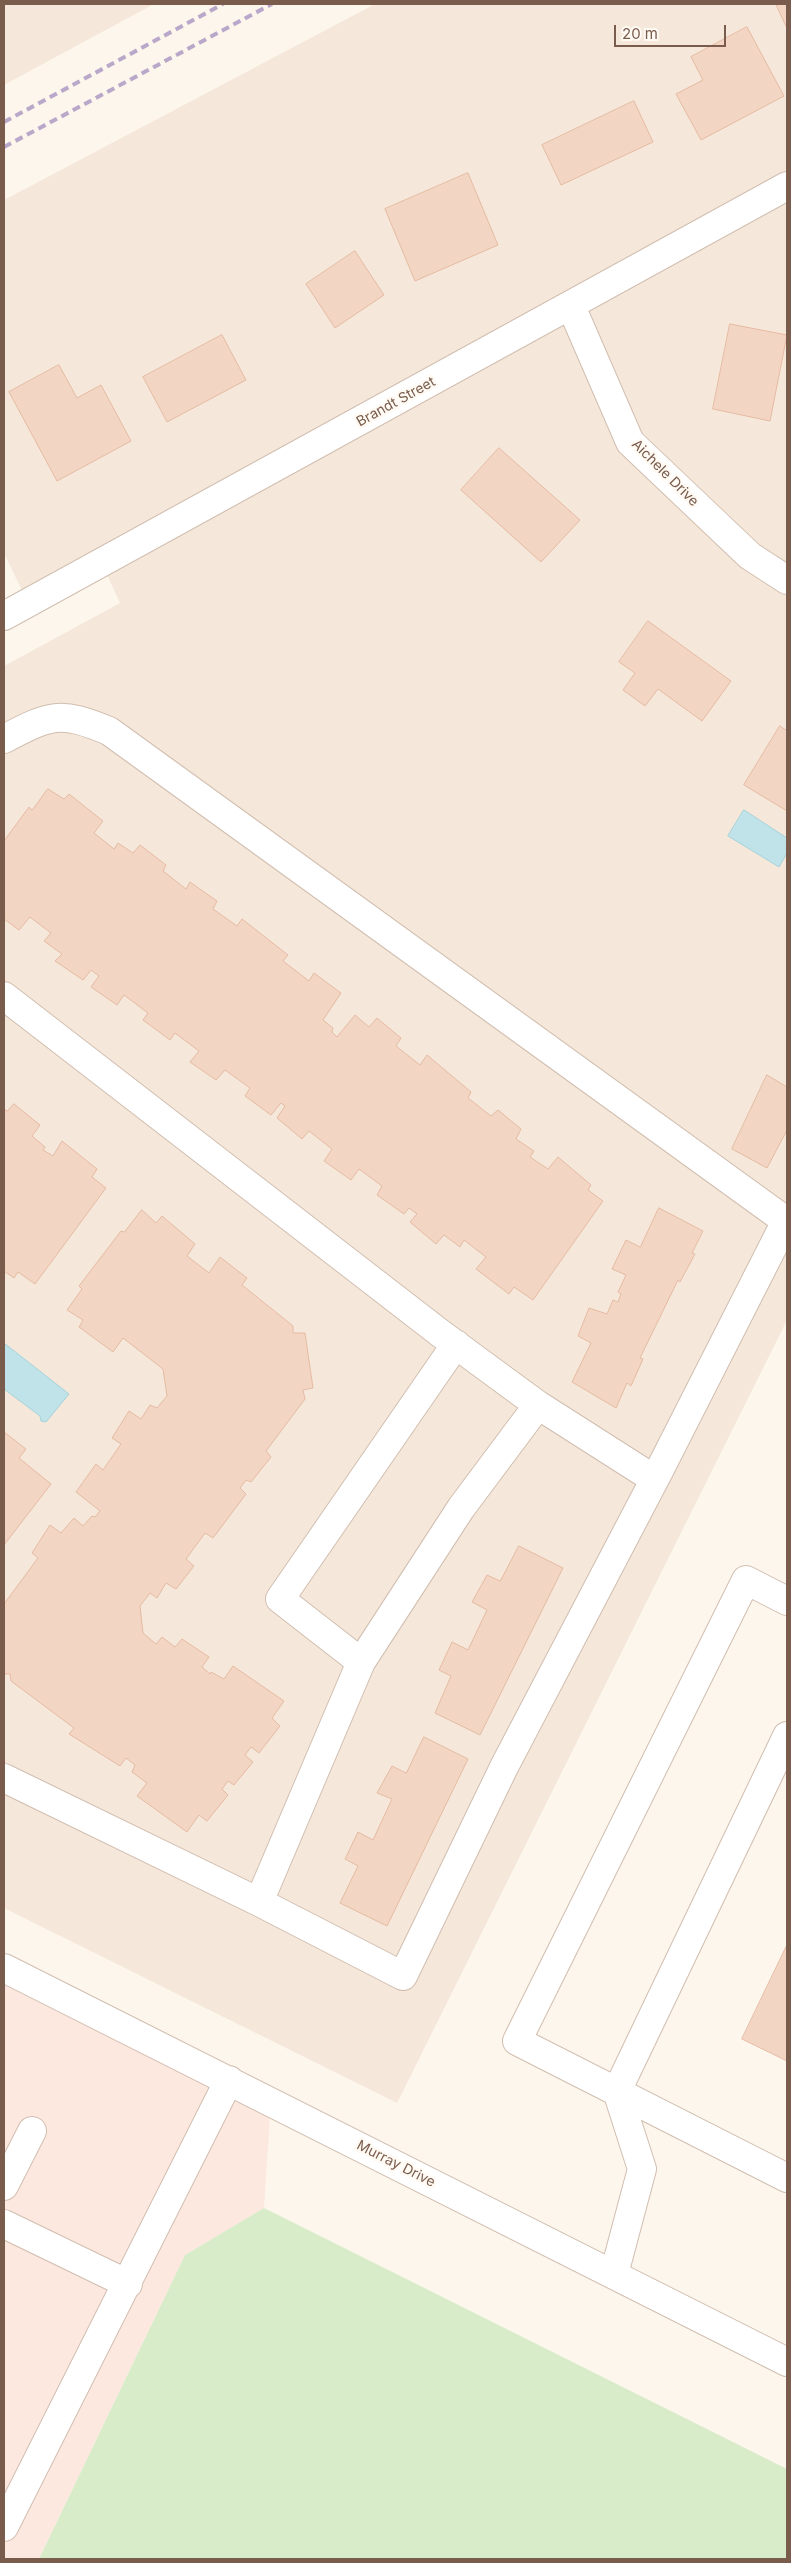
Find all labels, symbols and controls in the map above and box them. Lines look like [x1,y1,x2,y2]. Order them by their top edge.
scale bar [616,15,728,47]
text: 20 m [622,24,658,43]
street label: Brandt Street [354,373,438,431]
street label: Aichele Drive [628,436,702,510]
street label: Murray Drive [354,2137,438,2191]

